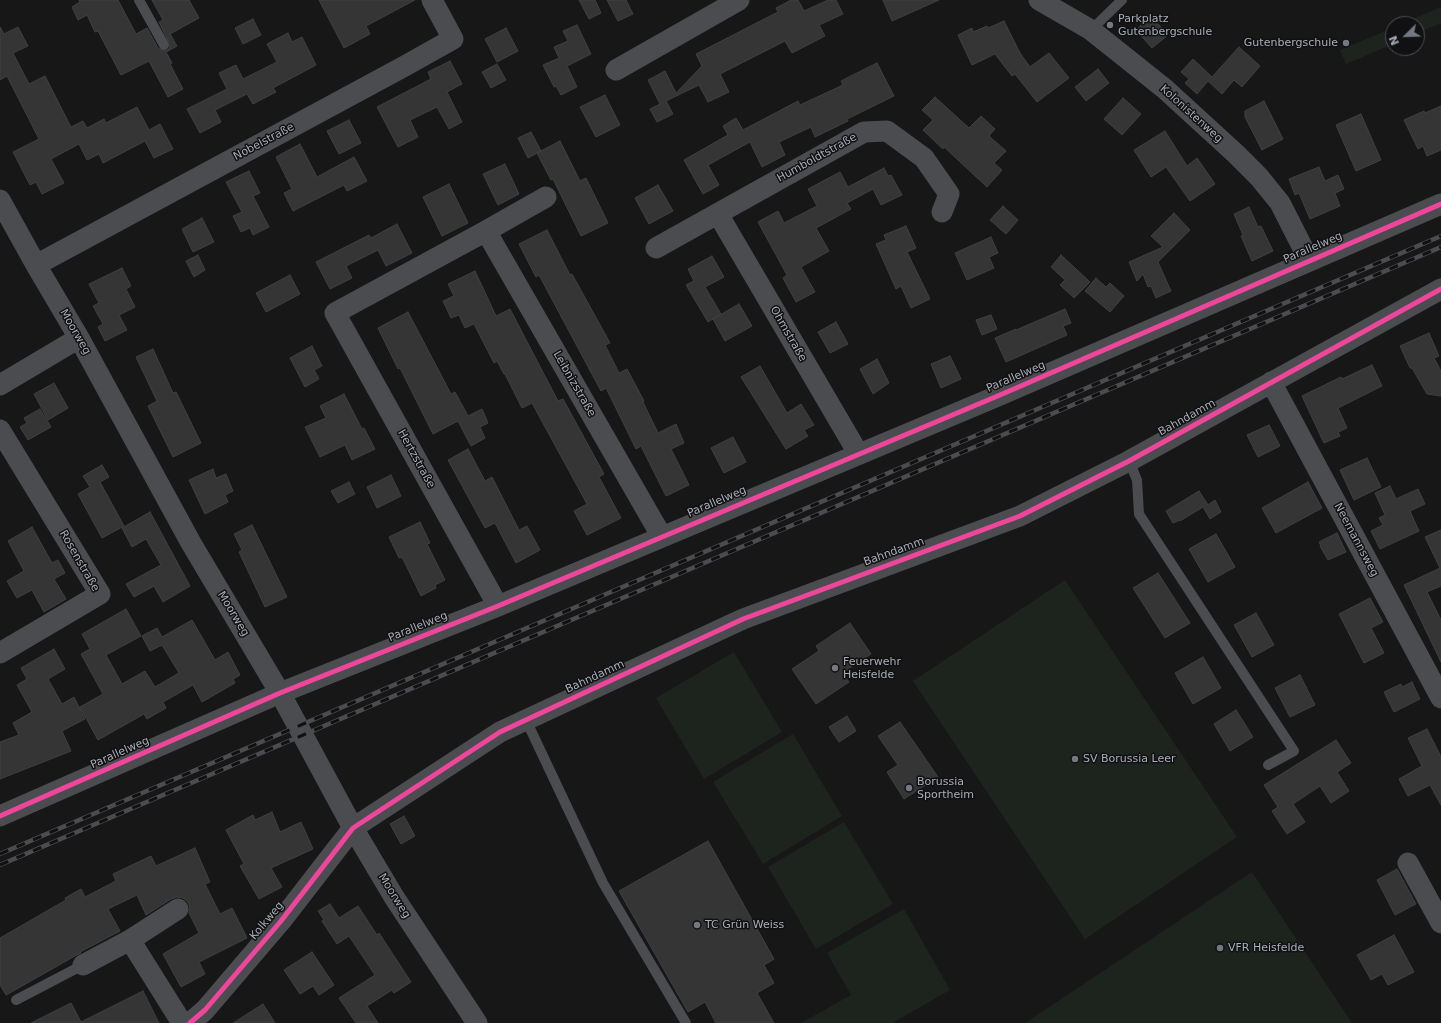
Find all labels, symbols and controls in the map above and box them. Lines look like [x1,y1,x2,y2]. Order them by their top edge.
place label: Parkplatz Gutenbergschule [1118,12,1212,38]
north arrow [1385,16,1425,56]
marker: Parkplatz Gutenbergschule [1105,20,1115,30]
text: N [1387,34,1402,47]
place label: Gutenbergschule [1244,36,1338,50]
marker: Gutenbergschule [1341,38,1351,48]
street label: Kolonistenweg [1157,82,1225,146]
street label: Nobelstraße [231,120,297,164]
street label: Humboldtstraße [775,131,859,185]
street label: Parallelweg [1282,230,1344,266]
street label: Ohmstraße [767,304,809,364]
street label: Moorweg [57,307,93,357]
street label: Leibnizstraße [550,349,598,419]
street label: Parallelweg [985,359,1047,395]
street label: Bahndamm [1156,397,1218,439]
street label: Hertzstraße [395,428,437,490]
street label: Parallelweg [686,484,748,520]
street label: Neemannsweg [1331,501,1381,579]
street label: Rosenstraße [56,528,102,594]
street label: Bahndamm [862,535,926,569]
street label: Moorweg [214,589,252,639]
street label: Parallelweg [386,609,450,645]
place label: Feuerwehr Heisfelde [843,655,901,681]
street label: Bahndamm [563,658,627,696]
marker: Feuerwehr Heisfelde [830,663,840,673]
street label: Parallelweg [89,734,151,772]
place label: SV Borussia Leer [1083,752,1176,766]
marker: SV Borussia Leer [1070,754,1080,764]
place label: Borussia Sportheim [917,775,974,801]
marker: Borussia Sportheim [904,783,914,793]
street label: Moorweg [375,871,413,921]
street label: Kolkweg [247,899,287,943]
place label: TC Grün Weiss [705,918,784,932]
marker: TC Grün Weiss [692,920,702,930]
place label: VFR Heisfelde [1228,941,1304,955]
marker: VFR Heisfelde [1215,943,1225,953]

